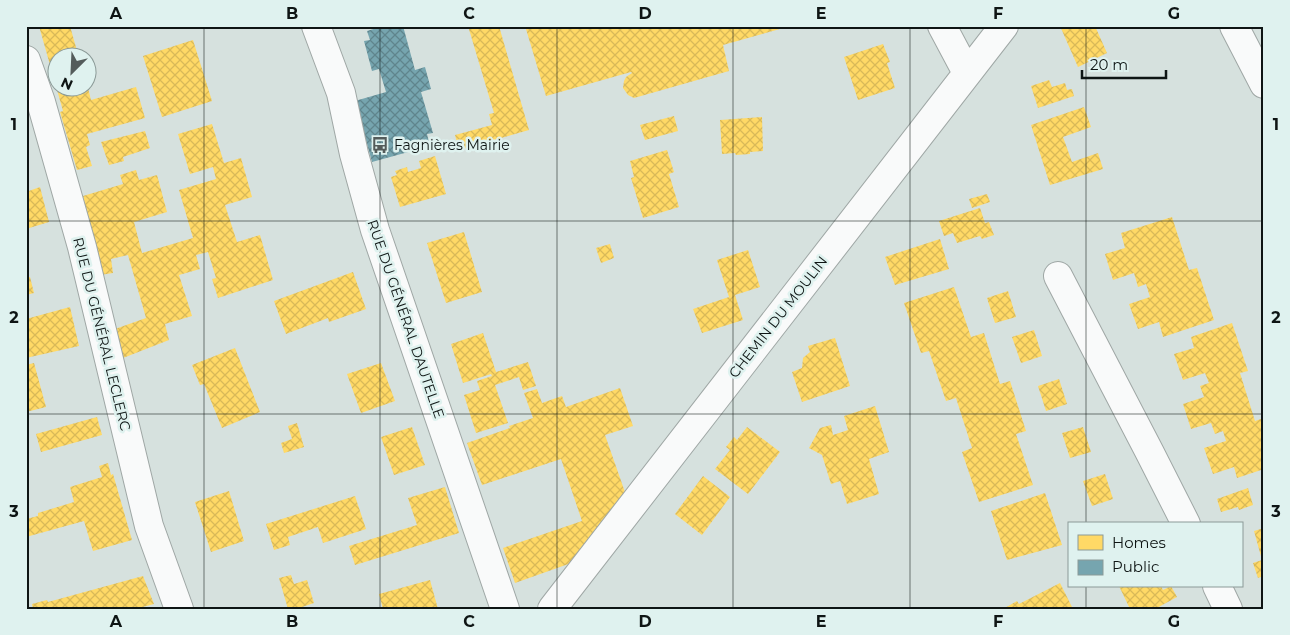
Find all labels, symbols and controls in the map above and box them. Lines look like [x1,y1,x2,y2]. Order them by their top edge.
text: A [109,4,123,23]
text: B [286,4,298,23]
text: C [463,4,475,23]
text: D [638,4,652,23]
text: E [816,4,826,23]
text: F [993,4,1003,23]
text: G [1168,4,1180,23]
north arrow [48,48,98,98]
scale bar [1082,48,1166,80]
text: 20 m [1090,55,1128,74]
text: N [58,73,76,94]
text: 1 [11,115,17,134]
text: 1 [1273,115,1279,134]
bus stop icon: Fagnières Mairie [370,135,390,155]
place label: Fagnières Mairie [394,136,510,154]
street label: RUE DU GÉNÉRAL DAUTELLE [363,217,449,421]
street label: RUE DU GÉNÉRAL LECLERC [69,235,135,433]
street label: CHEMIN DU MOULIN [725,252,831,382]
text: 2 [9,308,19,327]
text: 2 [1271,308,1281,327]
text: 3 [8,502,19,521]
text: 3 [1270,502,1281,521]
legend [1068,522,1242,588]
text: Homes [1112,533,1166,552]
text: Public [1112,557,1160,576]
text: A [109,612,123,631]
text: B [286,612,298,631]
text: C [463,612,475,631]
text: D [638,612,652,631]
text: E [816,612,826,631]
text: F [993,612,1003,631]
text: G [1168,612,1180,631]

